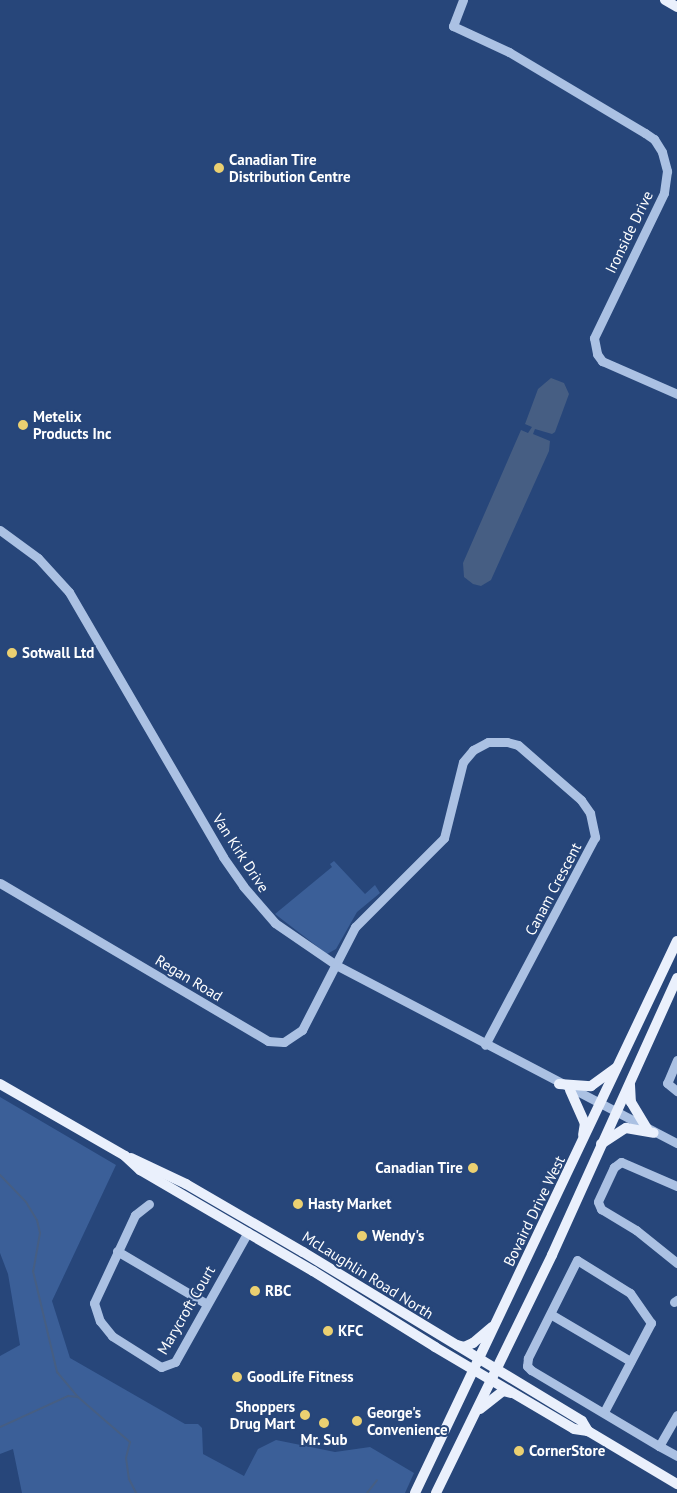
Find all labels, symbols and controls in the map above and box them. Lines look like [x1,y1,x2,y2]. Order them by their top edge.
place label: Canadian Tire Distribution Centre [229,150,351,185]
marker: Canadian Tire Distribution Centre [213,162,225,174]
street label: Ironside Drive [601,188,657,276]
place label: Metelix Products Inc [33,407,111,442]
marker: Metelix Products Inc [17,419,29,431]
place label: Sotwall Ltd [22,644,94,662]
marker: Sotwall Ltd [6,647,18,659]
street label: Van Kirk Drive [209,810,273,896]
street label: Canam Crescent [521,840,585,938]
street label: Regan Road [152,951,226,1005]
street label: Bovaird Drive West [499,1153,569,1269]
place label: Canadian Tire [375,1159,463,1177]
marker: Canadian Tire [467,1162,479,1174]
place label: Hasty Market [308,1195,392,1213]
marker: Hasty Market [292,1198,304,1210]
street label: McLaughlin Road North [299,1227,437,1323]
place label: Wendy's [372,1227,424,1245]
marker: Wendy's [356,1230,368,1242]
street label: Marycroft Court [153,1262,219,1358]
place label: RBC [265,1282,291,1300]
marker: RBC [249,1285,261,1297]
place label: KFC [338,1322,363,1340]
marker: KFC [322,1325,334,1337]
place label: GoodLife Fitness [247,1368,354,1386]
marker: GoodLife Fitness [231,1371,243,1383]
place label: Shoppers Drug Mart [230,1397,295,1432]
place label: George's Convenience [367,1403,448,1438]
marker: Shoppers Drug Mart [299,1409,311,1421]
marker: George's Convenience [351,1415,363,1427]
marker: Mr. Sub [318,1417,330,1429]
place label: Mr. Sub [300,1431,348,1449]
place label: CornerStore [529,1442,605,1460]
marker: CornerStore [513,1445,525,1457]

